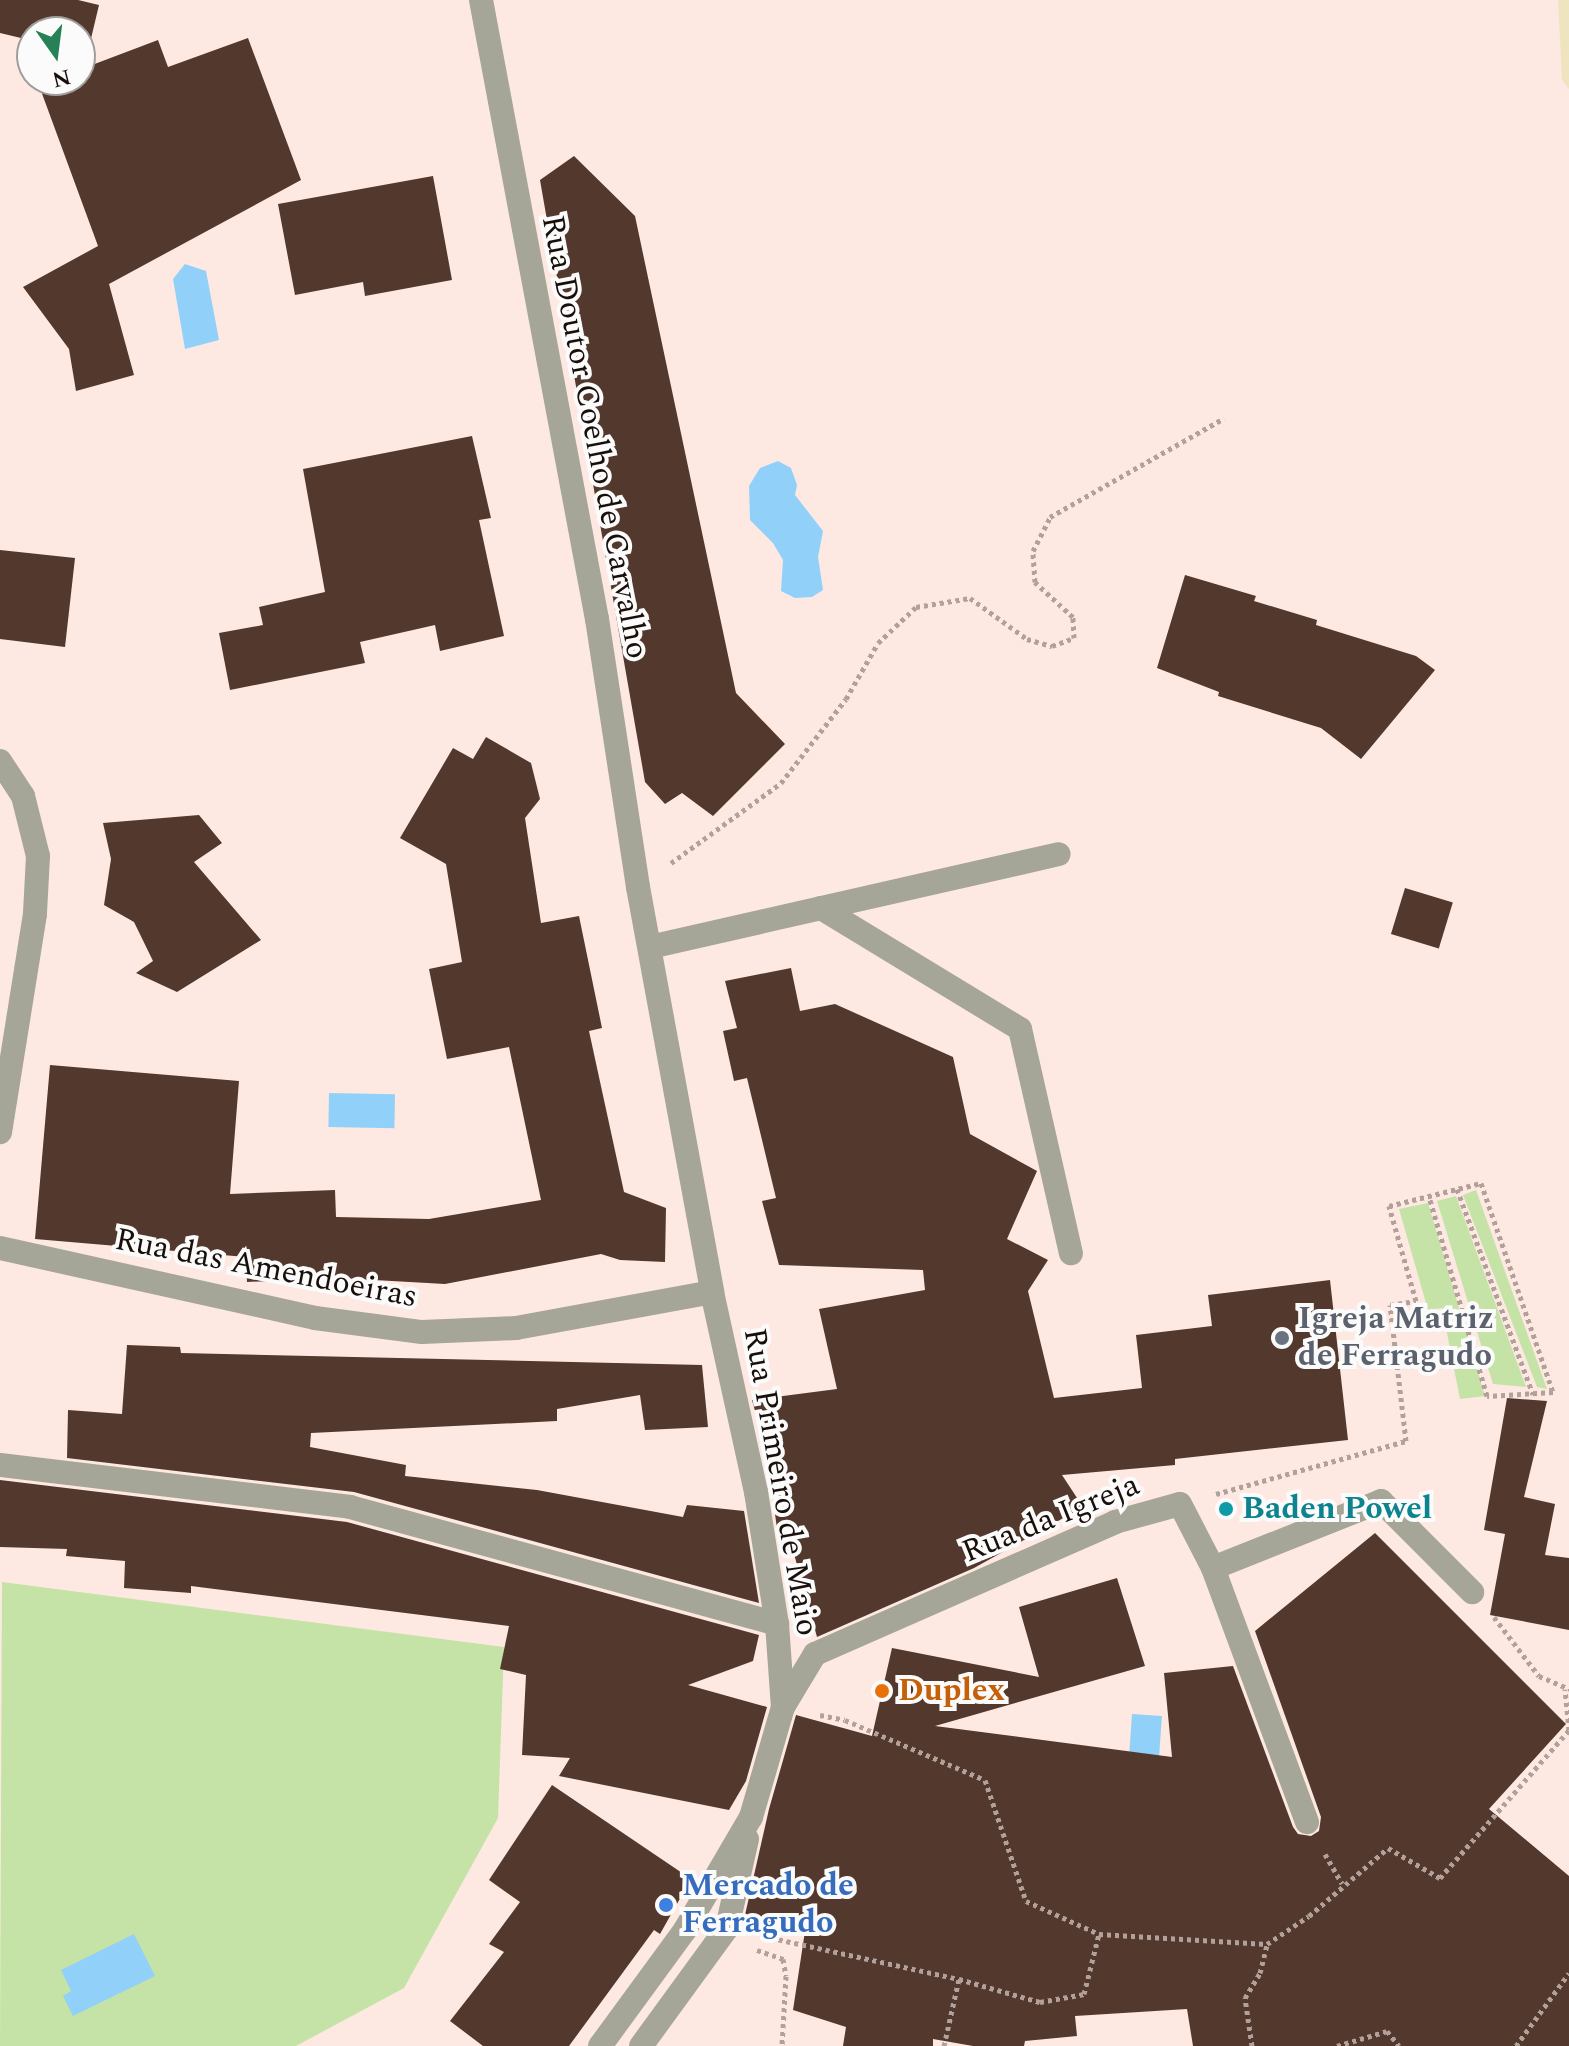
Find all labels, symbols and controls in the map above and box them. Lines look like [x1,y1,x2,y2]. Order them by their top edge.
north arrow [16,16,96,96]
text: N [49,60,74,96]
street label: Rua Doutor Coelho de Carvalho [532,212,656,662]
street label: Rua das Amendoeiras [112,1221,420,1317]
place label: Igreja Matriz de Ferragudo [1298,1301,1494,1376]
street label: Rua Primeiro de Maio [734,1325,826,1639]
marker: Igreja Matriz de Ferragudo [1273,1329,1291,1347]
street label: Rua da Igreja [957,1466,1145,1572]
place label: Baden Powel [1242,1490,1432,1528]
marker: Baden Powel [1217,1500,1235,1518]
place label: Duplex [898,1672,1005,1710]
marker: Duplex [873,1682,891,1700]
place label: Mercado de Ferragudo [682,1868,854,1943]
marker: Mercado de Ferragudo [657,1896,675,1914]

